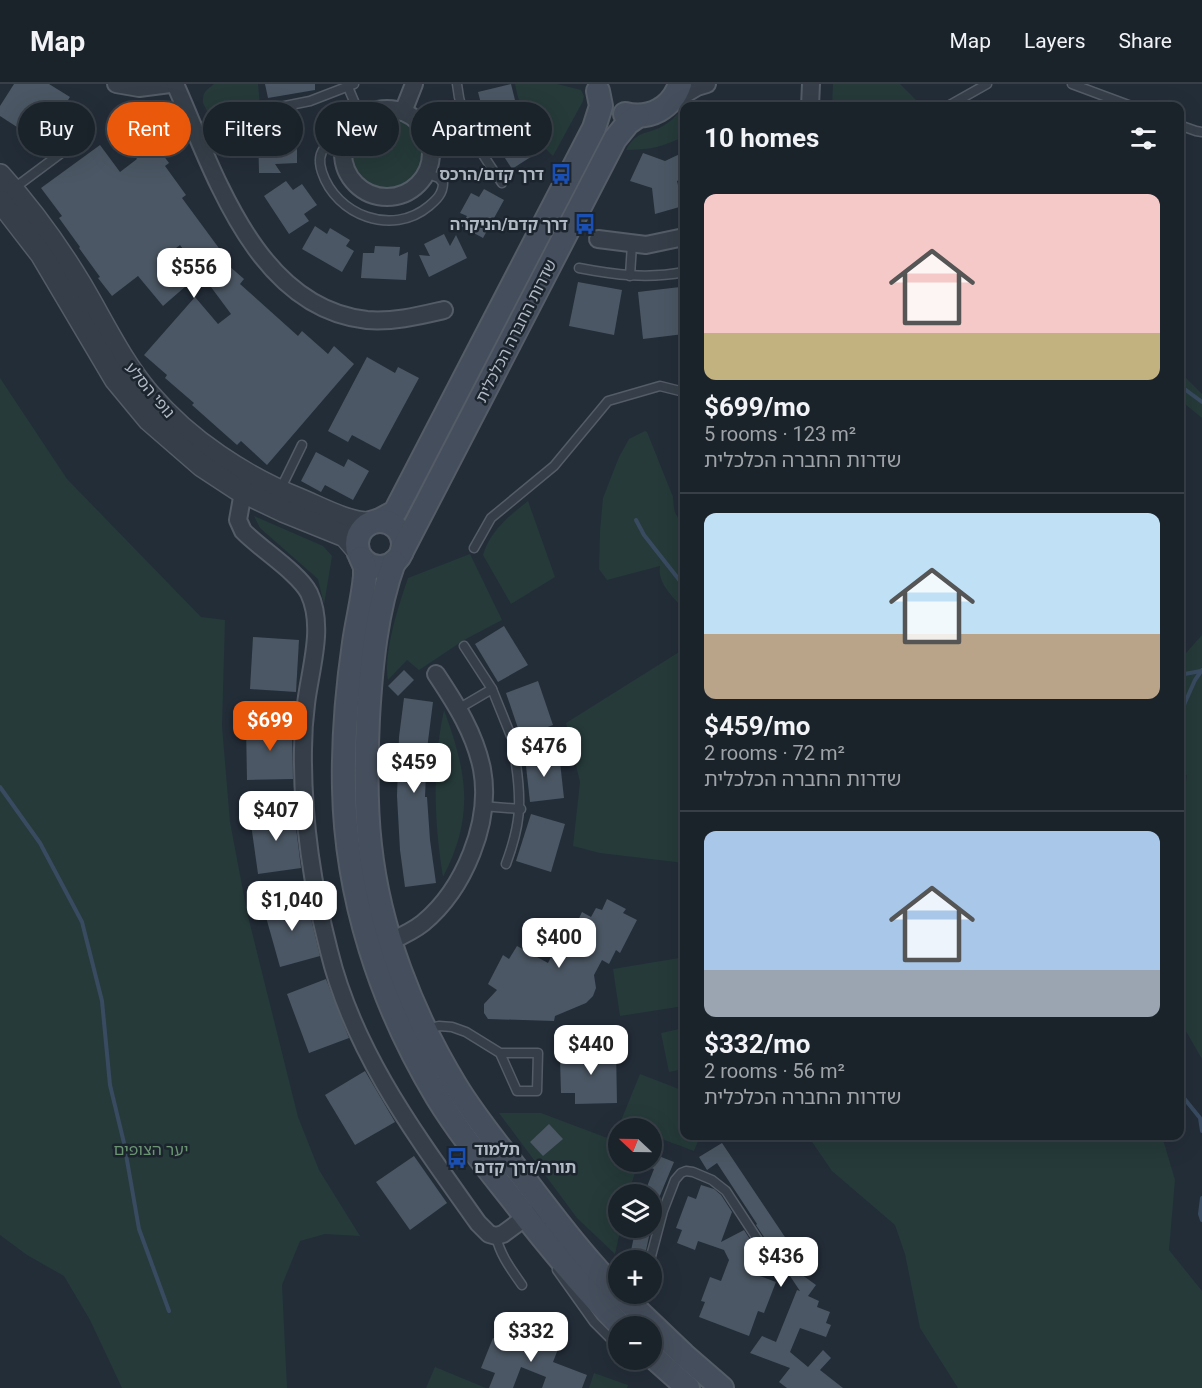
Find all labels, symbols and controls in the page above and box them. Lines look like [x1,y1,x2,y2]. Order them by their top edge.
text: Map [30,25,85,58]
text: Map [949,29,991,53]
text: Layers [1024,29,1085,53]
text: Share [1118,29,1172,53]
chip: Buy [18,102,95,156]
chip: Rent [107,102,191,156]
chip: Filters [203,102,303,156]
chip: New [315,102,399,156]
chip: Apartment [411,102,552,156]
icon: filters [1127,122,1160,155]
text: 10 homes [704,123,819,153]
bus stop icon: דרך קדם/הרכס [549,162,573,186]
place label: דרך קדם/הרכס [439,165,544,184]
bus stop icon: דרך קדם/הניקרה [573,212,597,236]
place label: דרך קדם/הניקרה [450,215,568,234]
icon: home [878,233,986,341]
pin: $556 [158,248,230,299]
text: $556 [171,255,217,279]
street label: שדרות החברה הכלכלית [472,256,560,406]
street label: נופי הסלע [121,358,179,422]
text: $699/mo [704,392,811,422]
text: 5 rooms · 123 m² [704,422,856,446]
text: שדרות החברה הכלכלית [704,448,901,472]
icon: home [878,552,986,660]
pin: $699 [234,701,306,752]
text: $699 [247,708,293,732]
text: $459/mo [704,711,811,741]
pin: $476 [508,727,580,778]
text: $476 [521,734,567,758]
text: 2 rooms · 72 m² [704,741,845,765]
pin: $459 [378,743,450,794]
text: $459 [391,750,437,774]
text: שדרות החברה הכלכלית [704,767,901,791]
pin: $407 [240,791,312,842]
text: $407 [253,798,299,822]
icon: home [878,870,986,978]
pin: $1,040 [243,881,341,932]
text: $1,040 [261,888,323,912]
pin: $400 [523,918,595,969]
text: $400 [536,925,582,949]
pin: $440 [555,1025,627,1076]
text: $332/mo [704,1029,811,1059]
text: $440 [568,1032,614,1056]
text: 2 rooms · 56 m² [704,1059,845,1083]
text: שדרות החברה הכלכלית [704,1085,901,1109]
north arrow [608,1118,662,1172]
map controls [608,1118,662,1370]
park label: יער הצופים [114,1140,188,1159]
place label: תלמוד תורה/דרך קדם [474,1140,576,1177]
bus stop icon: תלמוד תורה/דרך קדם [445,1146,469,1170]
button: layers [608,1184,662,1238]
pin: $436 [745,1237,817,1288]
text: $436 [758,1244,804,1268]
button: + [608,1250,662,1304]
pin: $332 [495,1312,567,1363]
button: − [608,1316,662,1370]
text: $332 [508,1319,554,1343]

